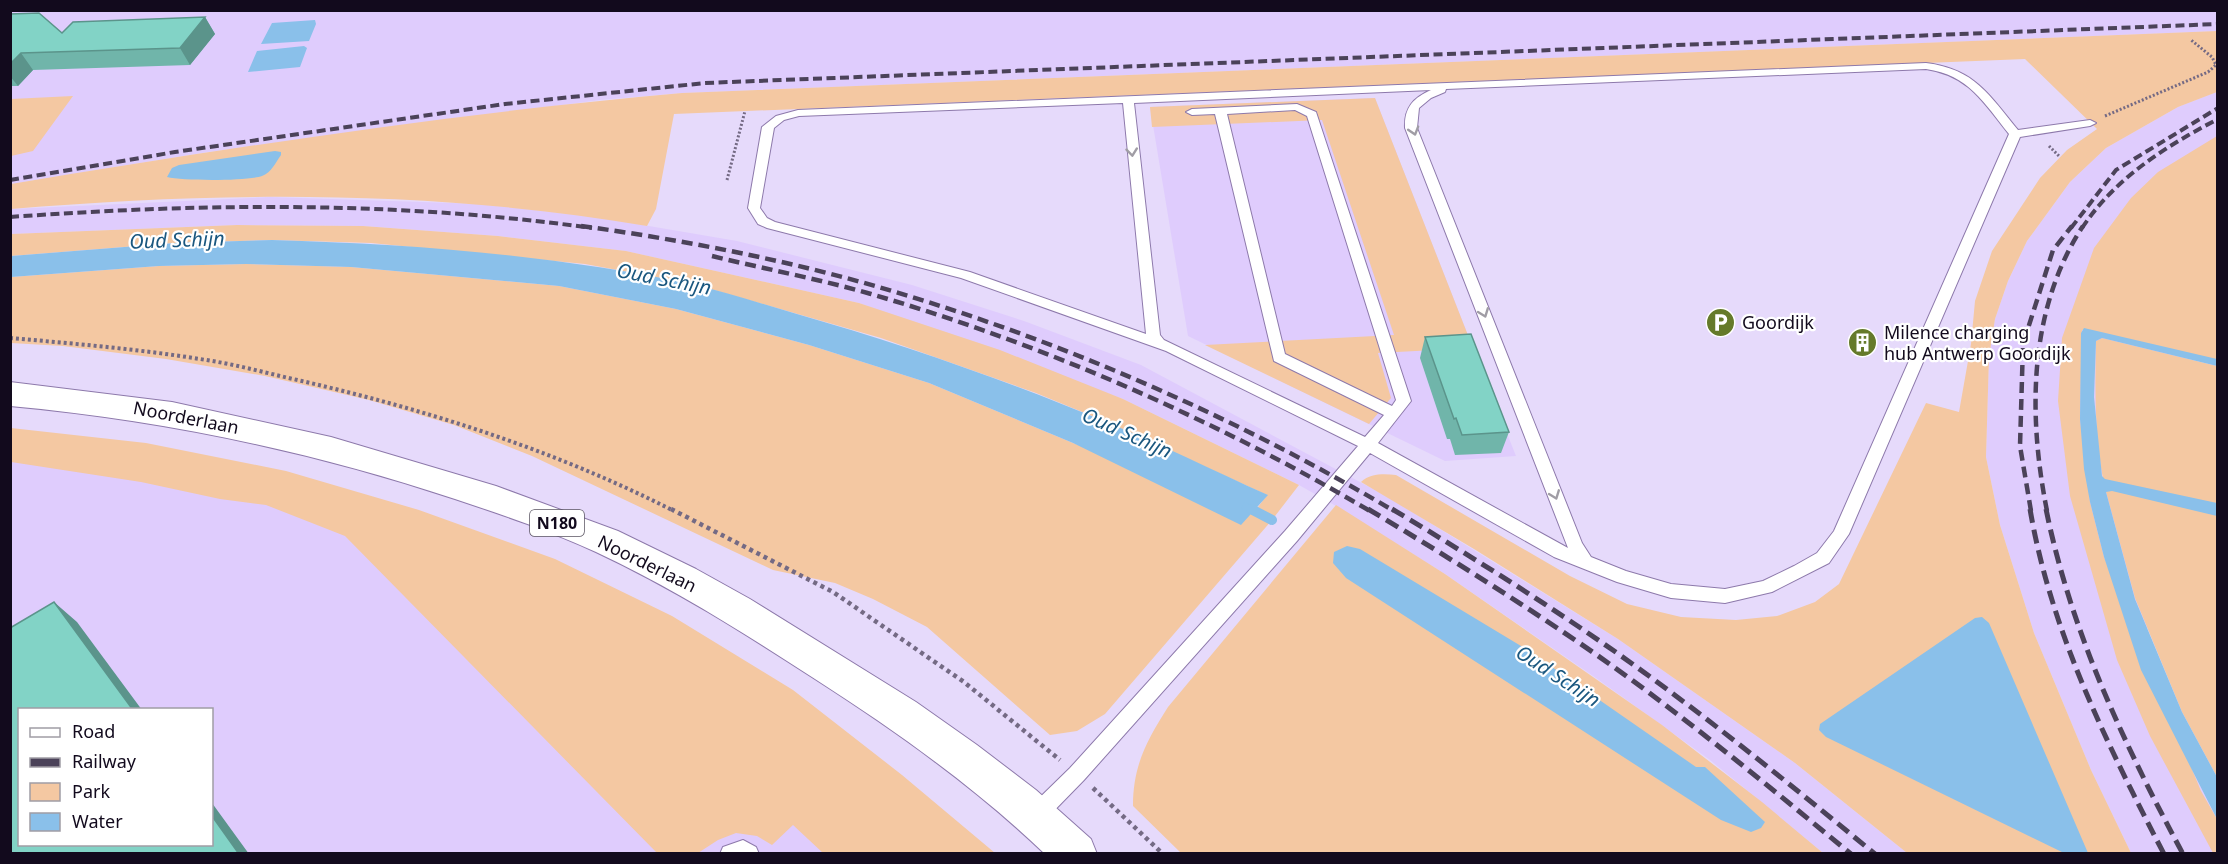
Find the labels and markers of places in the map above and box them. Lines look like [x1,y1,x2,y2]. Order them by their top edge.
parking icon: Goordijk [1705,307,1737,339]
place label: Goordijk [1742,310,1814,334]
place label: Milence charging hub Antwerp Goordijk [1884,320,2071,365]
building icon: Milence charging hub Antwerp Goordijk [1847,327,1879,359]

